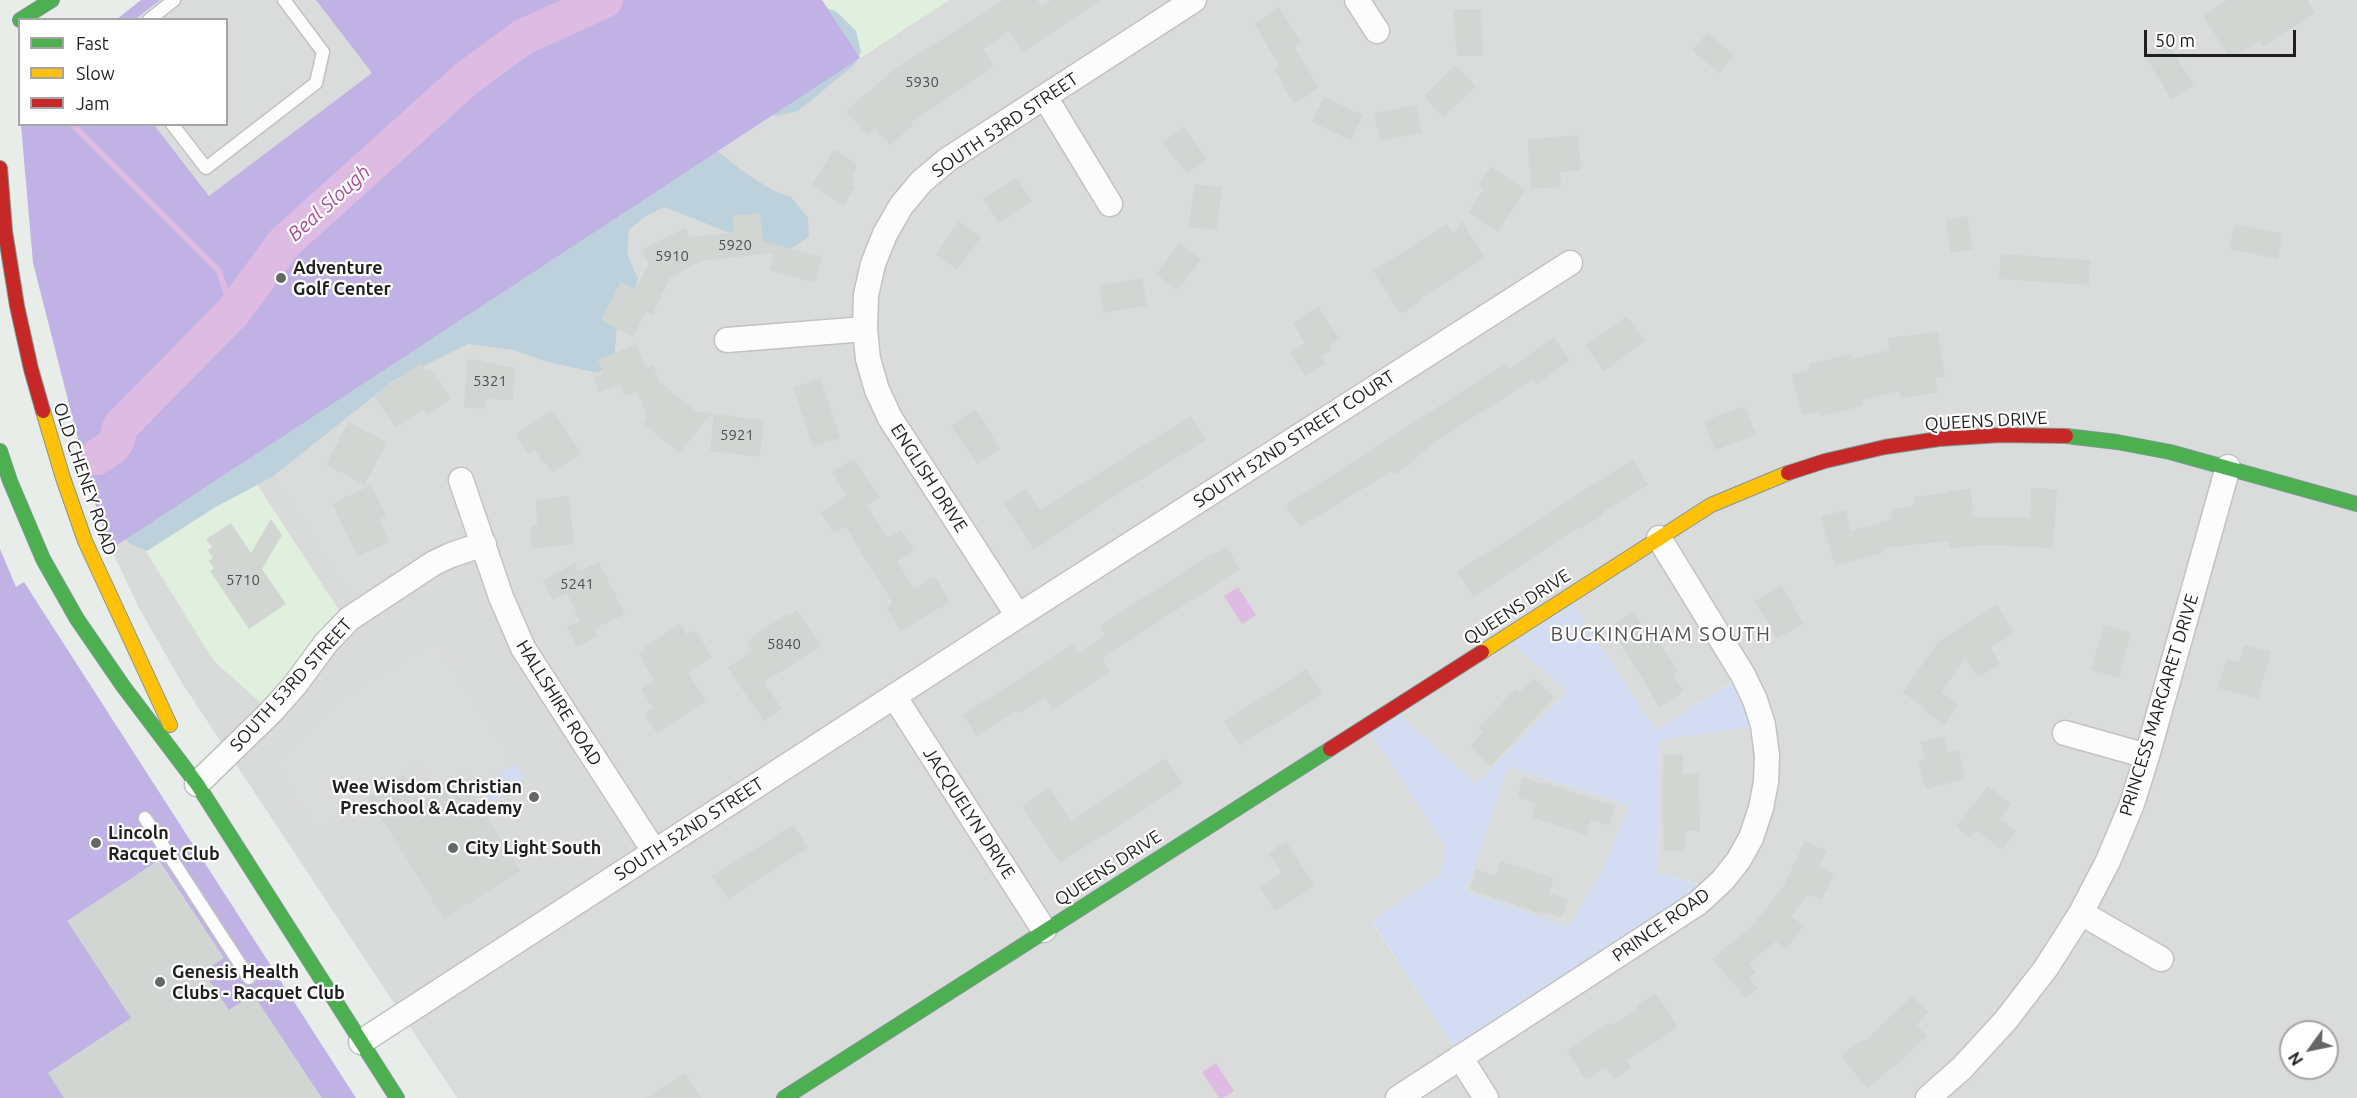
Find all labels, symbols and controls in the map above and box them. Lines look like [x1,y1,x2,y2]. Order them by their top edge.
legend [18,18,228,126]
scale bar [2147,18,2298,56]
text: 50 m [2155,30,2195,50]
text: Fast [76,33,109,53]
text: Slow [76,63,115,83]
street label: SOUTH 53RD STREET [928,68,1082,182]
house number: 5930 [905,73,939,91]
text: Jam [76,93,110,113]
water label: Beal Slough [283,160,375,246]
house number: 5920 [718,236,752,254]
house number: 5910 [655,247,689,265]
place label: Adventure Golf Center [293,257,391,300]
marker: Adventure Golf Center [274,271,288,285]
street label: SOUTH 52ND STREET COURT [1189,366,1399,512]
house number: 5321 [473,372,507,390]
street label: OLD CHENEY ROAD [49,400,121,558]
street label: QUEENS DRIVE [1924,407,2048,435]
street label: ENGLISH DRIVE [886,420,972,536]
house number: 5921 [720,426,754,444]
street label: QUEENS DRIVE [1460,564,1574,650]
house number: 5710 [226,571,260,589]
house number: 5241 [560,575,594,593]
street label: PRINCESS MARGARET DRIVE [2115,591,2203,819]
street label: SOUTH 53RD STREET [226,614,356,756]
district label: BUCKINGHAM SOUTH [1550,622,1772,646]
house number: 5840 [767,635,801,653]
street label: HALLSHIRE ROAD [512,636,606,770]
street label: JACQUELYN DRIVE [918,743,1020,883]
street label: SOUTH 52ND STREET [610,773,768,885]
place label: Wee Wisdom Christian Preschool & Academy [332,776,522,818]
marker: Wee Wisdom Christian Preschool & Academy [527,790,541,804]
place label: Lincoln Racquet Club [108,822,220,864]
street label: QUEENS DRIVE [1051,825,1165,911]
marker: Lincoln Racquet Club [89,836,103,850]
place label: City Light South [465,837,601,859]
marker: City Light South [446,841,460,855]
street label: PRINCE ROAD [1608,883,1714,967]
place label: Genesis Health Clubs - Racquet Club [172,961,345,1004]
marker: Genesis Health Clubs - Racquet Club [153,975,167,989]
north arrow [2279,1020,2339,1080]
text: N [2285,1049,2306,1069]

